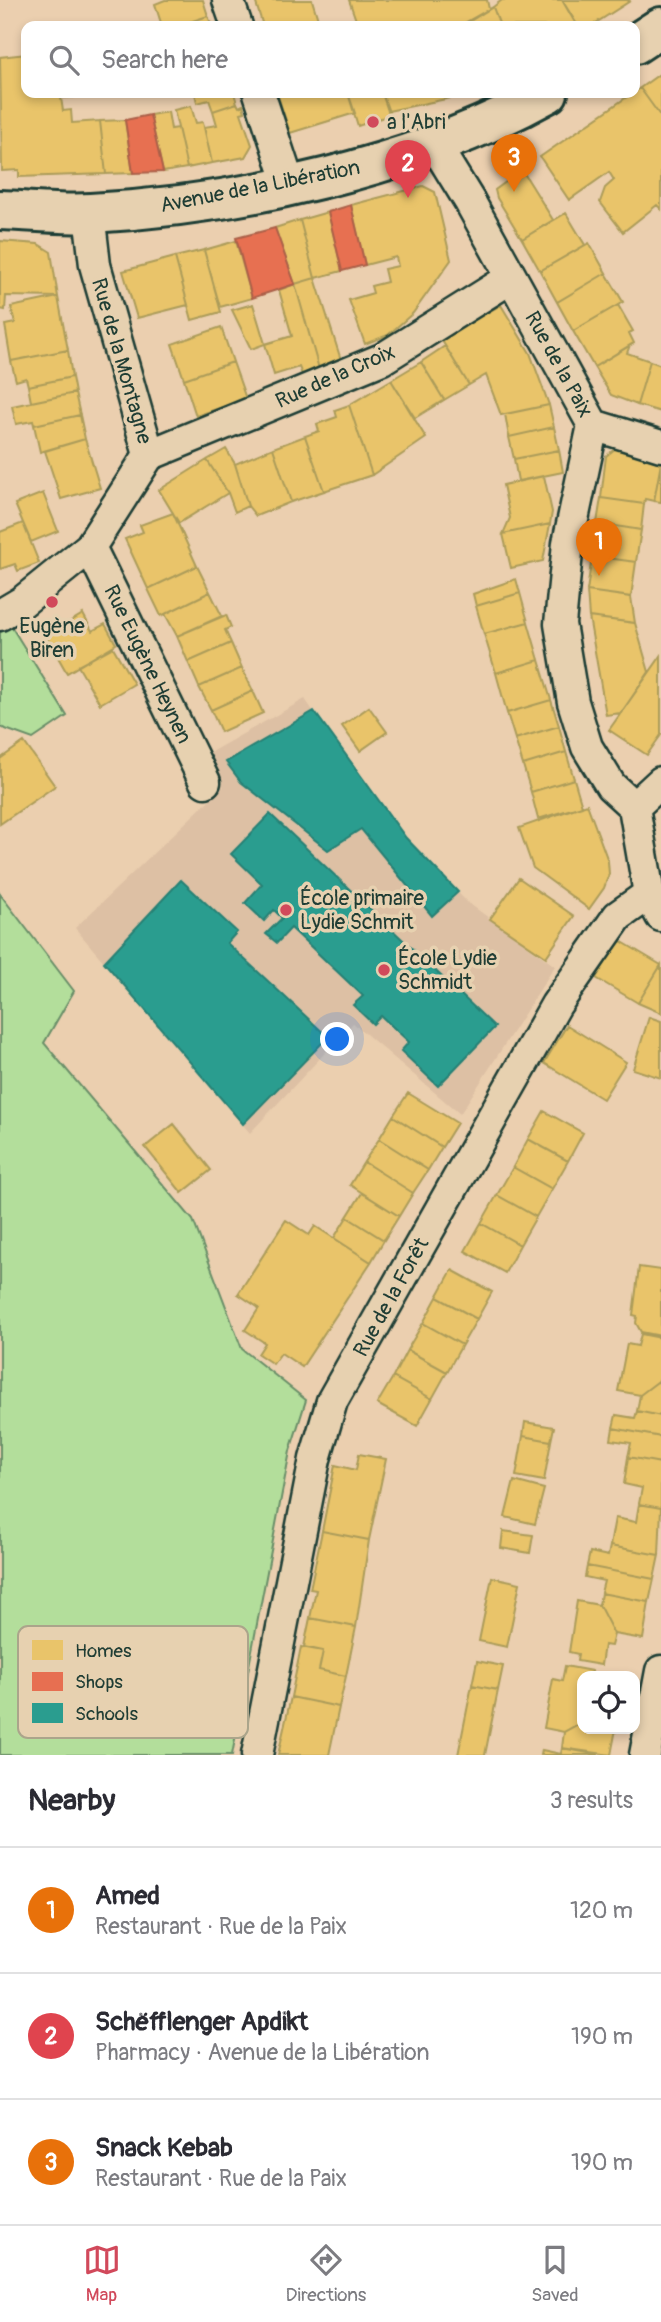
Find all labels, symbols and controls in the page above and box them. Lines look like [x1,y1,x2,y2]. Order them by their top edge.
search box [21,21,640,98]
icon: search [45,41,83,79]
text: Search here [101,44,228,76]
place label: a l'Abri [387,109,446,136]
marker: a l'Abri [365,114,381,130]
pin: 3 [491,134,537,192]
pin: 2 [385,140,431,198]
street label: Avenue de la Libération [158,154,362,219]
street label: Rue de la Montagne [85,275,158,448]
street label: Rue de la Paix [518,306,599,422]
street label: Rue de la Croix [271,338,399,415]
pin: 1 [576,518,622,576]
street label: Rue Eugène Heynen [97,580,198,748]
marker: Eugène Biren [44,594,60,610]
place label: Eugène Biren [19,613,85,664]
place label: École primaire Lydie Schmit [300,885,424,936]
marker: École primaire Lydie Schmit [278,902,294,918]
place label: École Lydie Schmidt [398,945,497,996]
marker: École Lydie Schmidt [376,962,392,978]
your location [320,1022,354,1056]
street label: Rue de la Forêt [348,1232,436,1362]
legend [18,1626,248,1738]
text: Homes [75,1639,132,1663]
text: Shops [75,1670,123,1694]
map controls [577,1671,640,1734]
button: locate [577,1671,640,1734]
text: Schools [75,1702,139,1726]
text: Nearby [28,1782,115,1819]
text: 3 results [550,1786,633,1815]
text: Amed [95,1880,160,1912]
text: 1 [47,1896,56,1925]
text: 120 m [570,1896,633,1925]
text: Restaurant · Rue de la Paix [95,1912,347,1941]
text: Schëfflenger Apdikt [95,2006,308,2038]
text: 2 [45,2022,57,2051]
text: 190 m [571,2022,633,2051]
text: Pharmacy · Avenue de la Libération [95,2038,429,2067]
text: Snack Kebab [95,2132,233,2164]
text: 3 [45,2148,57,2177]
text: 190 m [571,2148,633,2177]
text: Restaurant · Rue de la Paix [95,2164,347,2193]
tab: Map [83,2241,121,2307]
tab: Directions [286,2241,366,2307]
tab: Saved [531,2241,578,2307]

